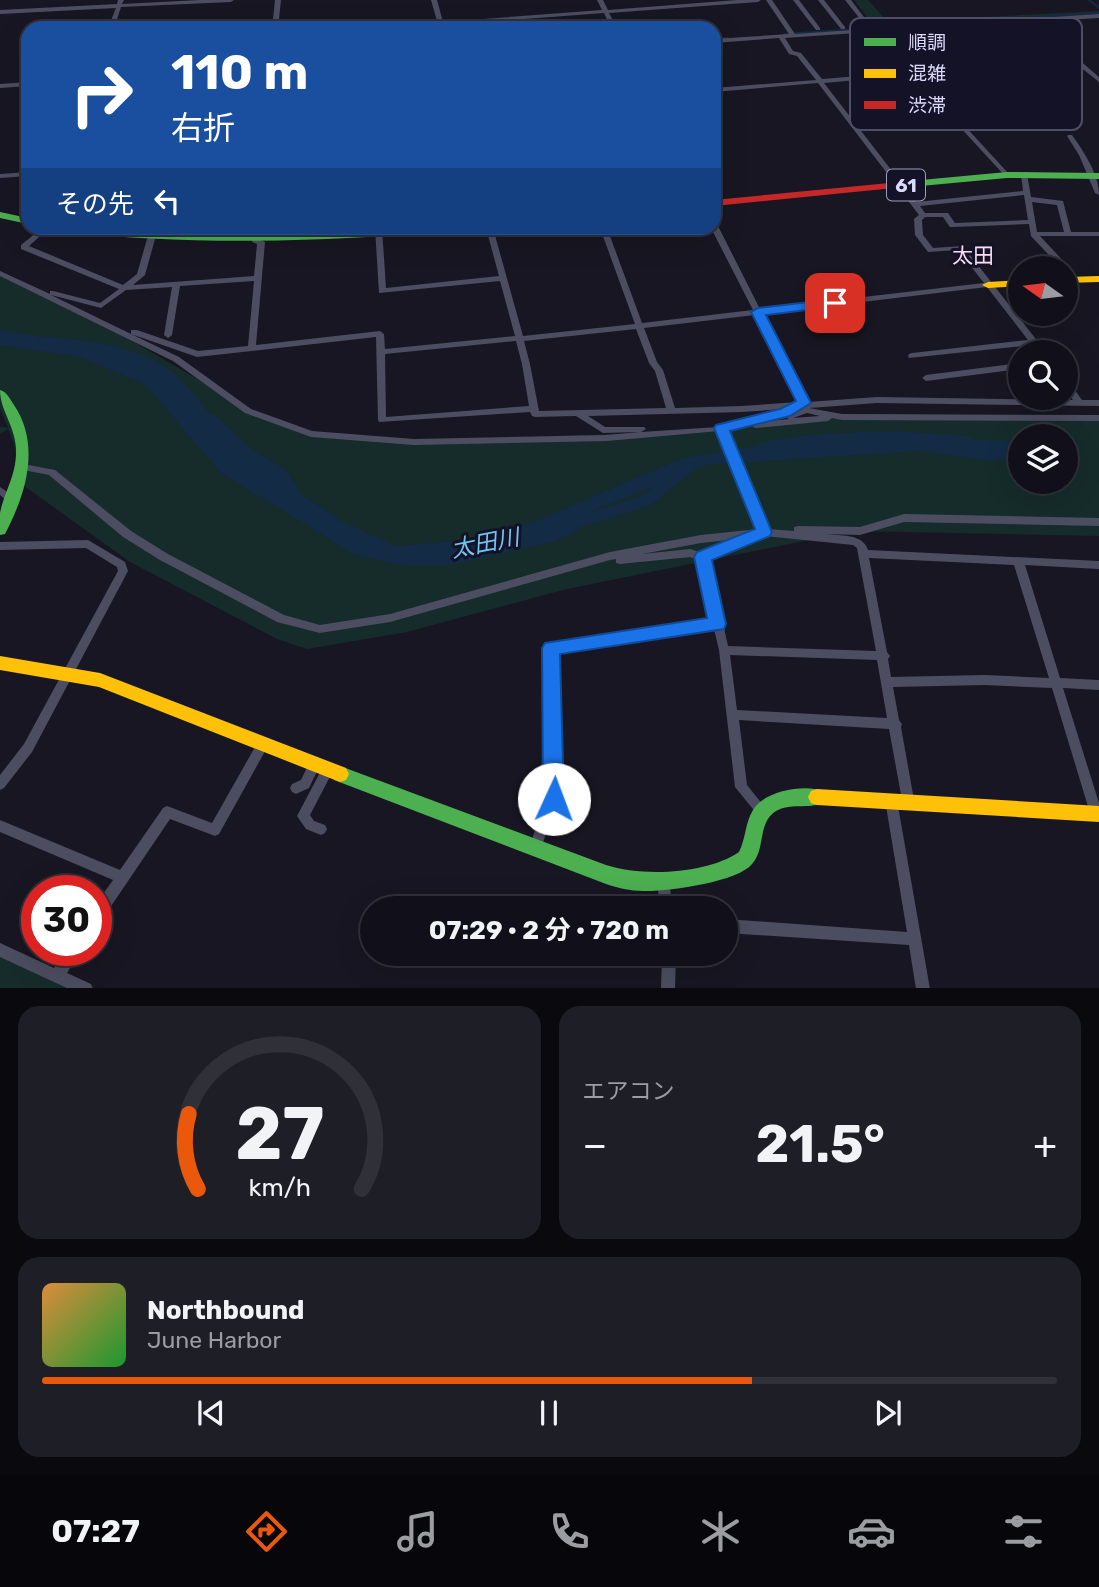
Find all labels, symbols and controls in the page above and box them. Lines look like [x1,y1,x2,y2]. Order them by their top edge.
legend [850,18,1082,130]
text: 順調 [908,31,946,54]
text: 110 m [171,43,308,101]
icon: right [56,49,147,140]
text: 混雑 [908,62,946,85]
text: 渋滞 [908,94,946,117]
text: 右折 [171,109,235,147]
road number: 61 [887,169,925,200]
icon: left [148,182,186,220]
text: その先 [56,189,134,220]
district label: 太田 [952,243,994,268]
north arrow [1008,256,1078,326]
map controls [1008,256,1078,494]
pin [805,273,865,333]
icon: arrive [816,284,854,322]
button: search [1008,340,1078,410]
button: layers [1008,424,1078,494]
water label: 太田川 [448,522,524,563]
position arrow [517,762,591,836]
speed limit sign: 30 [21,875,112,966]
text: 07:29 · 2 分 · 720 m [429,915,669,946]
text: エアコン [583,1077,675,1105]
text: 27 [235,1091,324,1177]
text: 21.5° [756,1113,885,1175]
text: − [583,1122,607,1168]
text: + [1033,1122,1057,1168]
text: km/h [248,1172,310,1201]
text: Northbound [147,1295,305,1326]
text: June Harbor [147,1326,281,1354]
icon: previous [192,1394,230,1432]
icon: pause [530,1394,568,1432]
icon: next [869,1394,907,1432]
icon: directions [242,1507,291,1556]
icon: music [393,1507,442,1556]
icon: phone [545,1507,594,1556]
icon: climate [696,1507,745,1556]
icon: car [847,1507,896,1556]
icon: filters [999,1507,1048,1556]
text: 07:27 [51,1512,140,1550]

